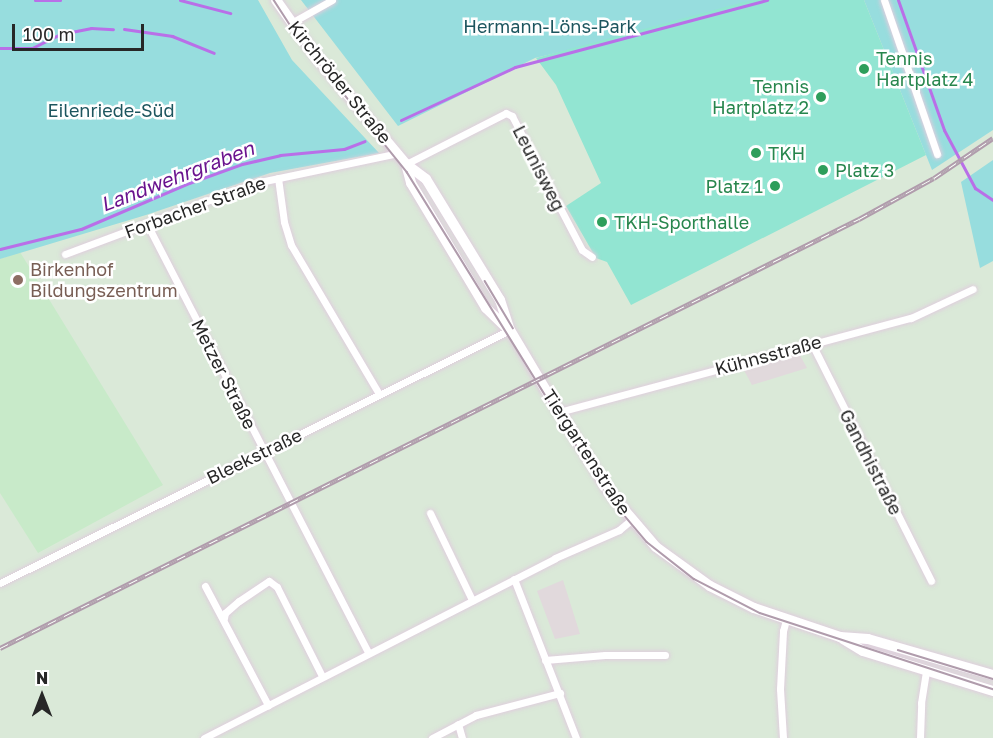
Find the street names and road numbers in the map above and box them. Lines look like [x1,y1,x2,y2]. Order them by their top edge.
street label: Kirchröder Straße [284,16,396,148]
street label: Leunisweg [508,122,570,214]
street label: Forbacher Straße [121,171,269,243]
street label: Metzer Straße [187,315,261,433]
street label: Kühnsstraße [712,330,824,380]
street label: Tiergartenstraße [538,385,636,519]
street label: Gandhistraße [835,406,907,518]
street label: Bleekstraße [203,424,305,488]

